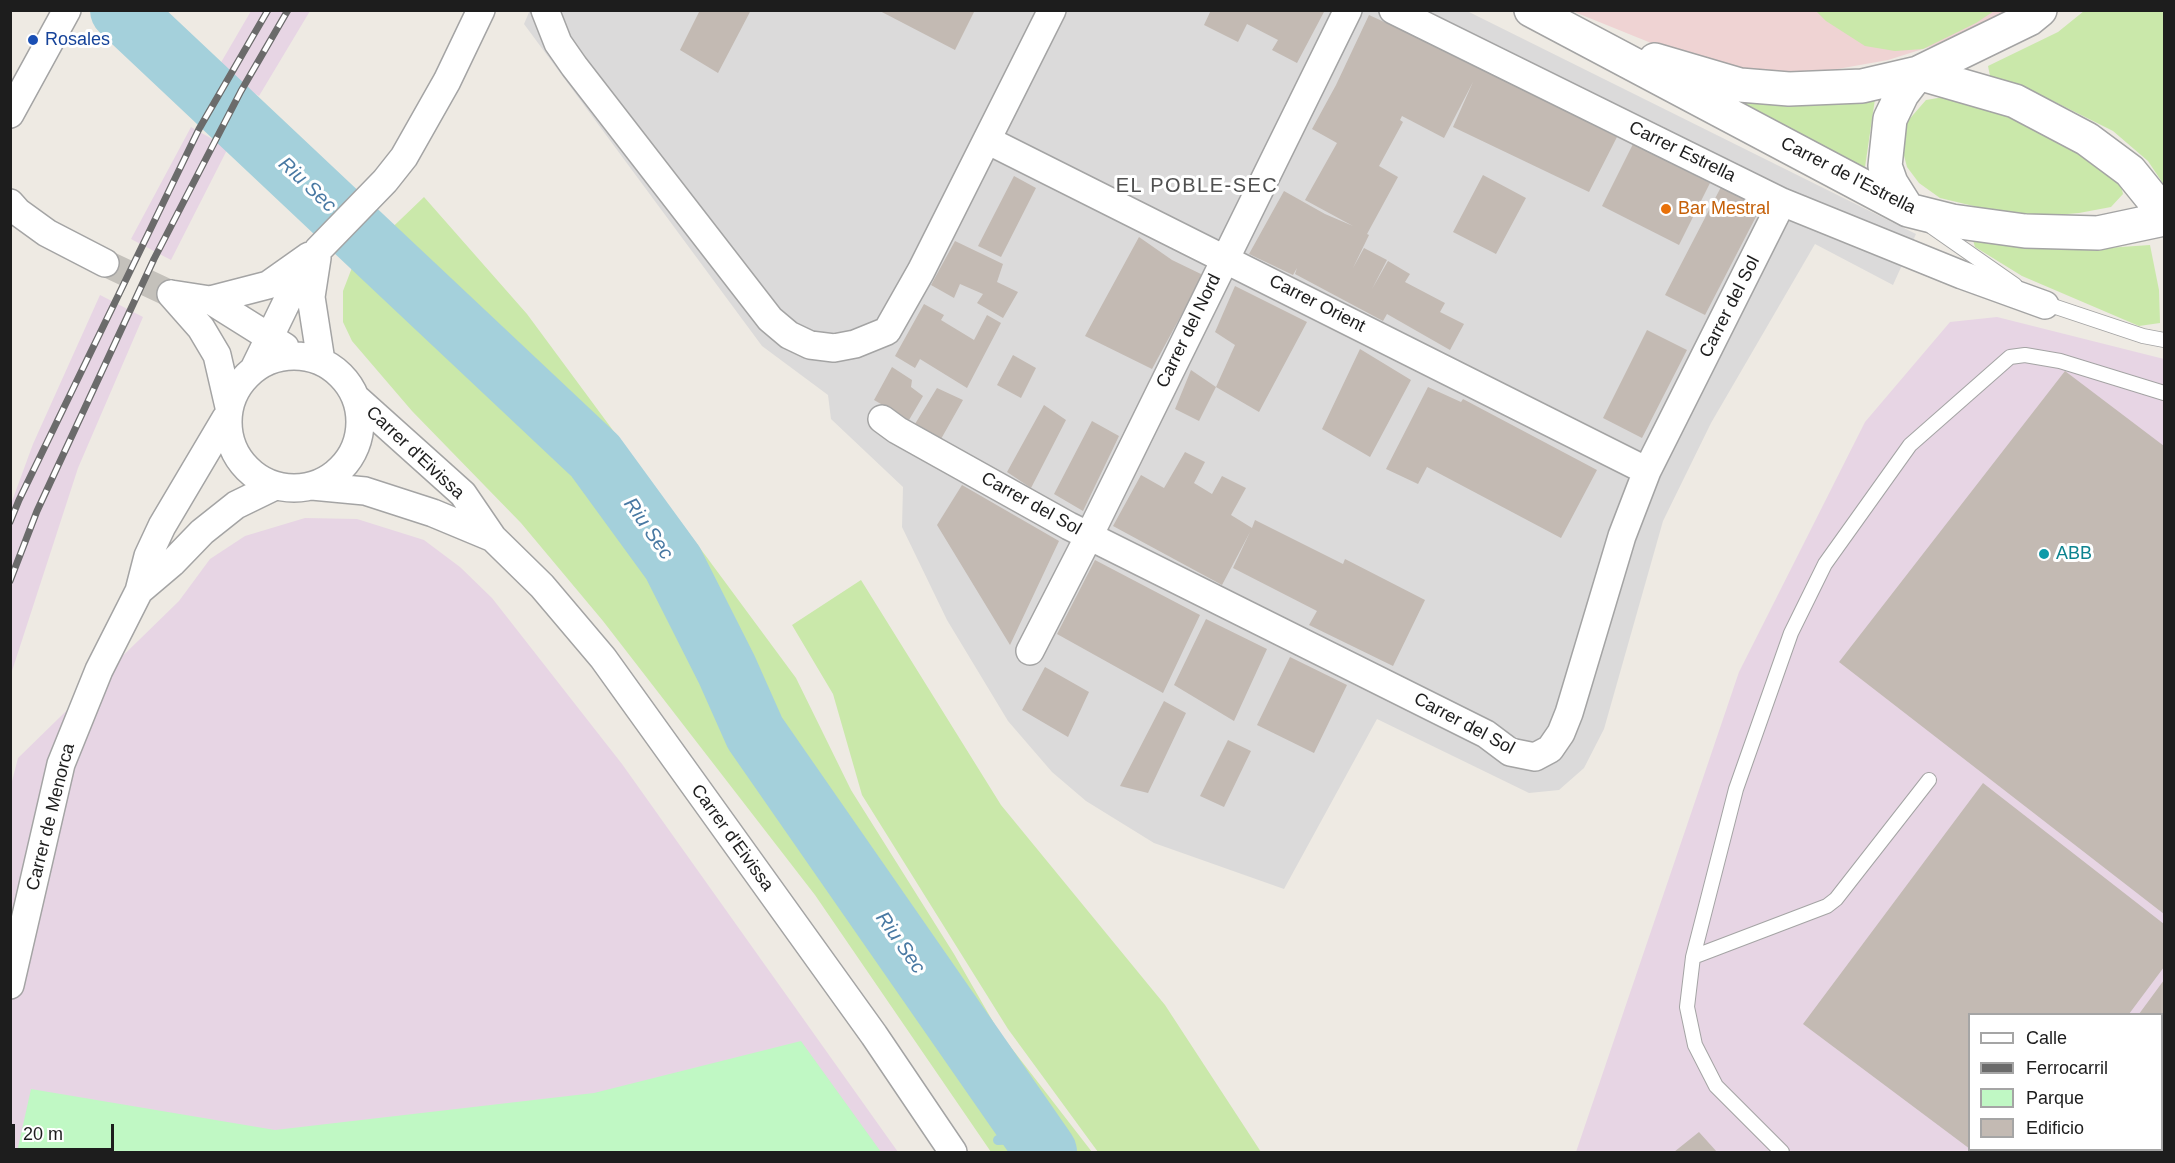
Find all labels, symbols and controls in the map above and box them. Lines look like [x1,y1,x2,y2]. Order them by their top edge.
place label: Rosales [45,29,110,51]
marker: Rosales [26,33,40,47]
street label: Carrer Estrella [1625,117,1739,187]
street label: Carrer de l'Estrella [1777,133,1919,219]
water label: Riu Sec [273,152,341,218]
district label: EL POBLE-SEC [1116,174,1278,198]
place label: Bar Mestral [1678,198,1770,220]
marker: Bar Mestral [1659,202,1673,216]
street label: Carrer del Sol [1695,253,1765,361]
street label: Carrer del Nord [1152,271,1226,391]
street label: Carrer Orient [1265,271,1369,337]
street label: Carrer d'Eivissa [361,402,469,504]
street label: Carrer del Sol [977,468,1085,540]
water label: Riu Sec [618,493,678,565]
place label: ABB [2056,543,2092,565]
marker: ABB [2037,547,2051,561]
street label: Carrer del Sol [1410,688,1518,760]
street label: Carrer de Menorca [22,741,80,893]
street label: Carrer d'Eivissa [686,780,778,896]
water label: Riu Sec [870,907,930,979]
legend [1968,1013,2163,1151]
text: Calle [2026,1028,2067,1048]
text: Ferrocarril [2026,1058,2108,1078]
text: Parque [2026,1088,2084,1108]
scale bar [15,1112,117,1150]
text: Edificio [2026,1118,2084,1138]
text: 20 m [23,1124,63,1144]

